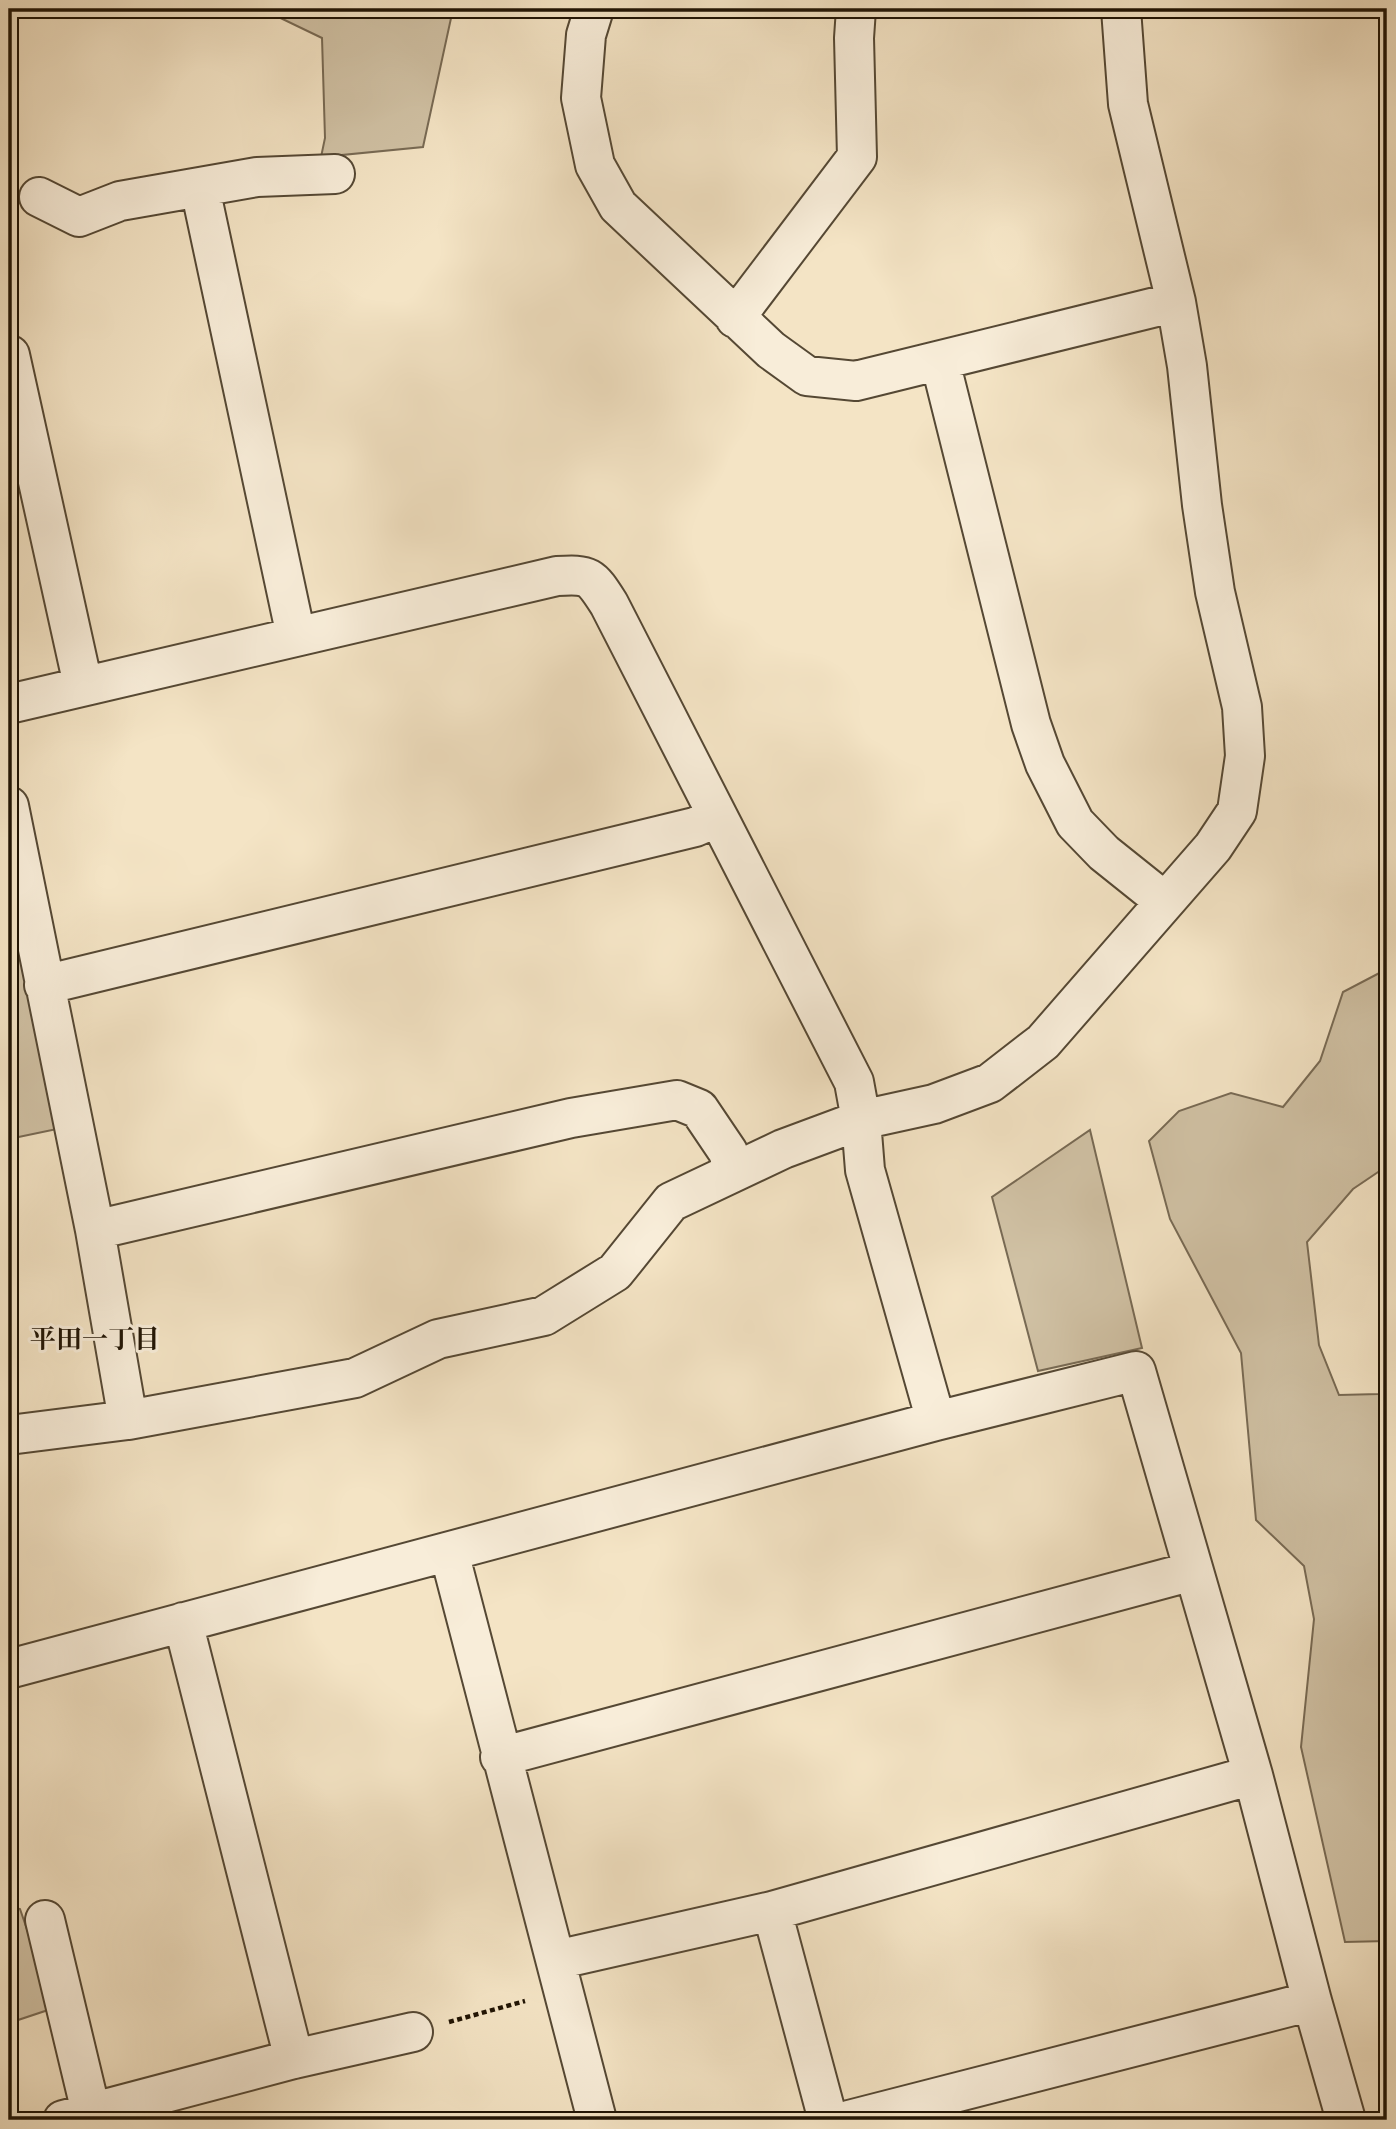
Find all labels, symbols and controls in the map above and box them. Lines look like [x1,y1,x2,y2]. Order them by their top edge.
district label: 平田一丁目 [30,1325,160,1354]

